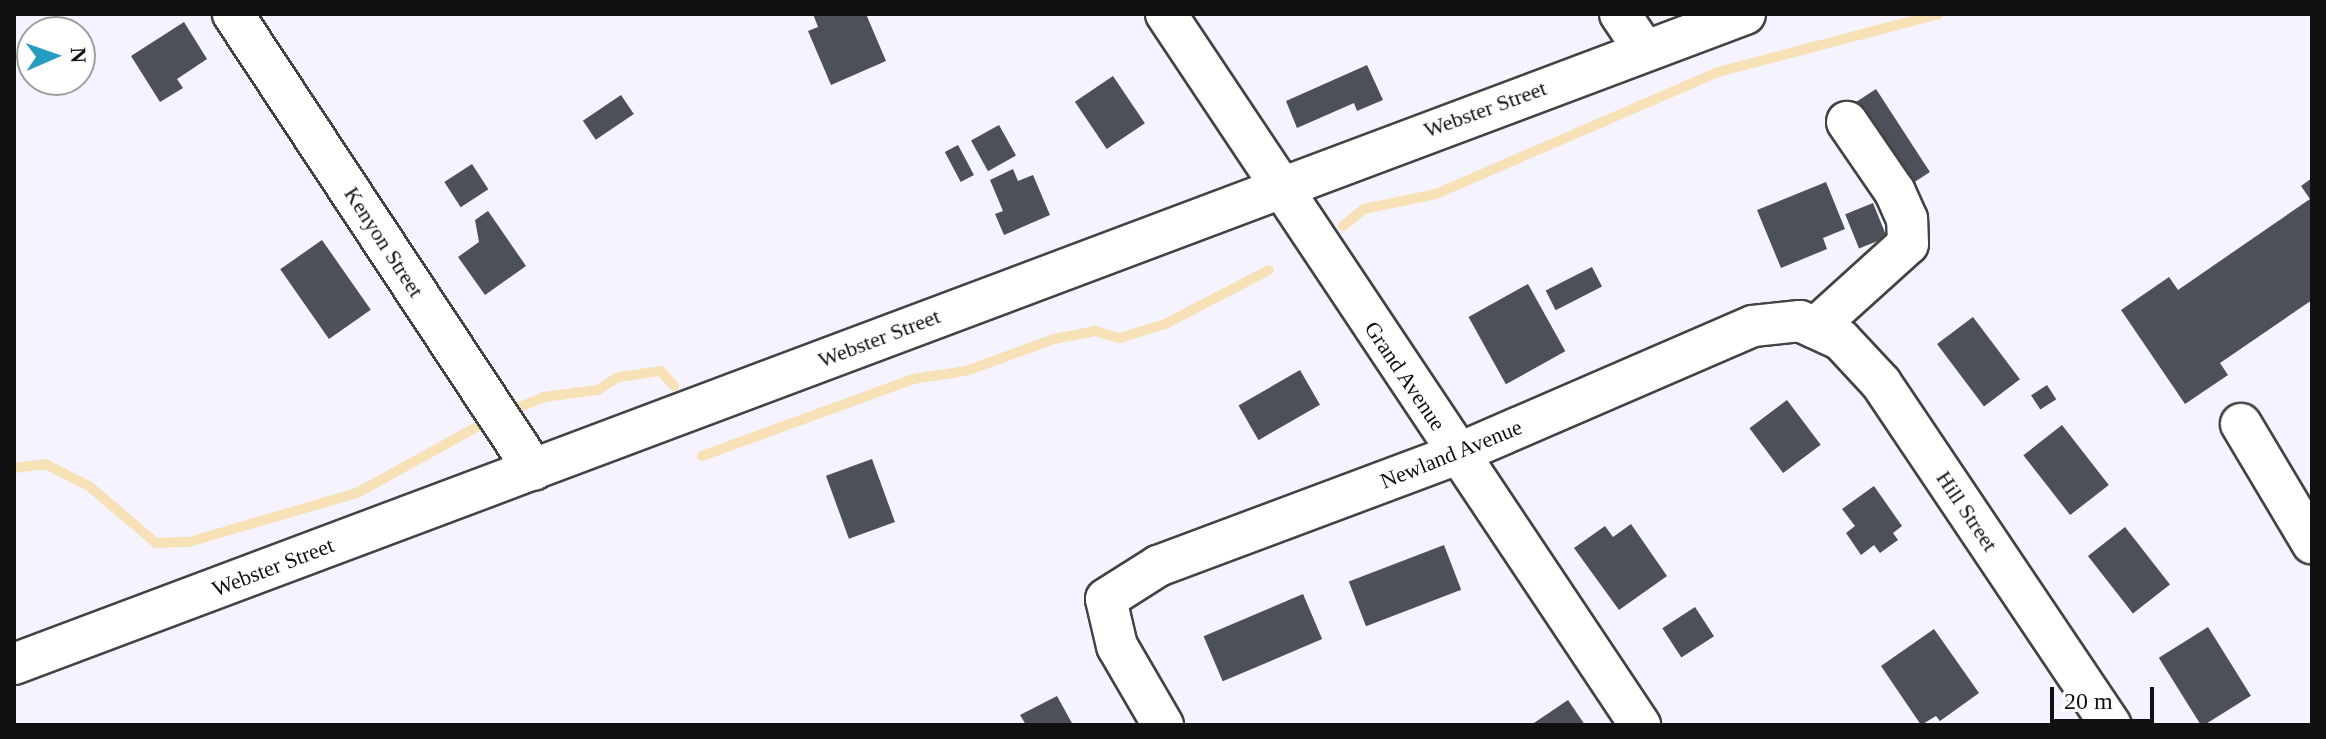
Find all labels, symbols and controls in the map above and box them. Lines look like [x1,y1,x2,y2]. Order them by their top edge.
north arrow [16,16,96,96]
text: N [66,47,91,64]
street label: Webster Street [1420,75,1550,143]
street label: Kenyon Street [338,182,430,302]
street label: Webster Street [814,303,944,373]
street label: Grand Avenue [1358,316,1452,436]
street label: Newland Avenue [1376,413,1526,495]
street label: Hill Street [1931,466,2003,556]
street label: Webster Street [208,532,338,602]
scale bar [2054,671,2158,721]
text: 20 m [2064,688,2113,714]

